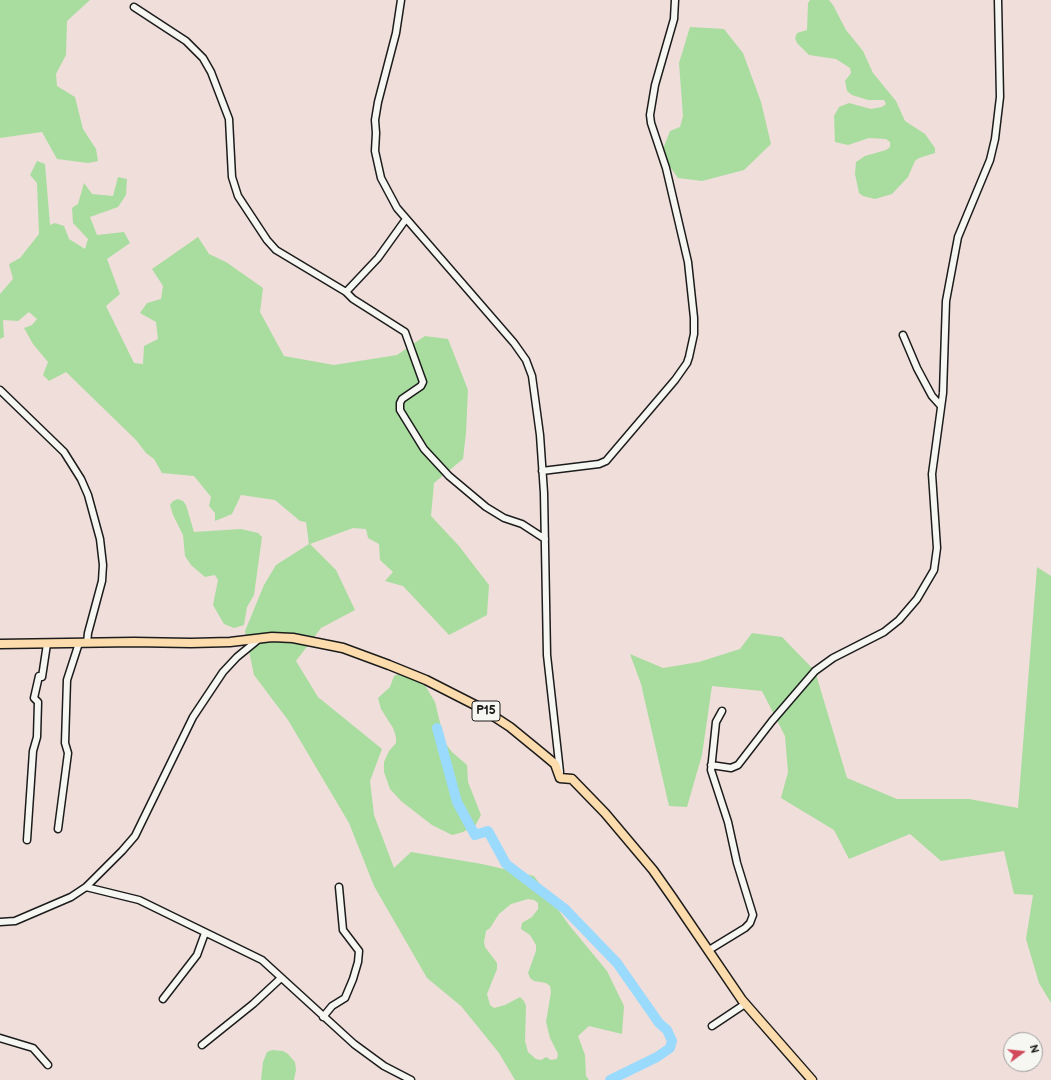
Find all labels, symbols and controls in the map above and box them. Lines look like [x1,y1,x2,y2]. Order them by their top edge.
road number: P15 [472,701,500,721]
north arrow [1003,1032,1043,1072]
text: N [1027,1043,1041,1055]

